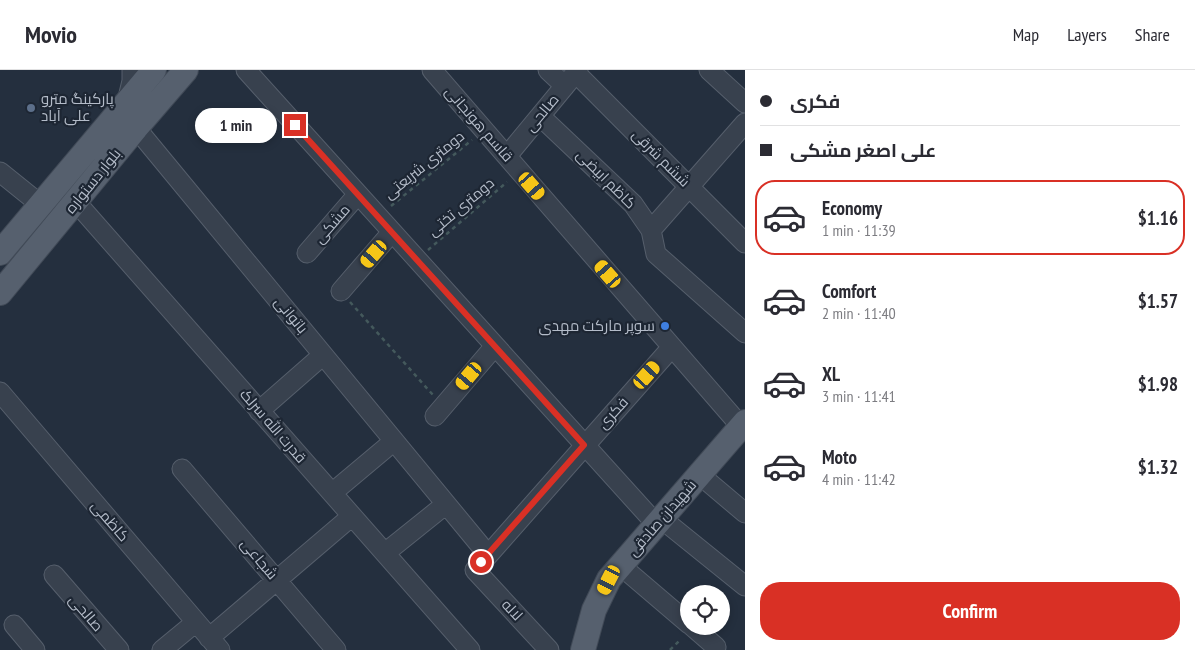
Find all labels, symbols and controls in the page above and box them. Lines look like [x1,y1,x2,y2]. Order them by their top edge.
text: Movio [25,19,77,50]
text: Map [1013,23,1039,46]
text: Layers [1067,23,1107,46]
text: Share [1135,23,1170,46]
street label: قاسم هونجانی [441,82,517,166]
place label: پارکینگ مترو علی آباد [41,89,114,126]
text: فکری [790,89,840,113]
street label: صالحی [520,90,564,136]
marker: پارکینگ مترو علی آباد [25,102,37,114]
callout: 1 min [195,108,278,142]
route end [284,114,306,136]
text: 1 min [220,115,252,135]
street label: ششم شرقی [628,125,694,191]
street label: دومتری شریعتی [379,126,469,204]
text: علی اصغر مشکی [790,138,936,162]
street label: بلوار دستواره [61,144,125,217]
street label: کاظم ابیضی [572,145,640,213]
car [516,170,547,202]
street label: دومتری تختی [423,173,499,241]
icon: car [762,195,807,240]
text: Economy [822,196,882,220]
street label: مشکی [309,200,355,248]
text: $1.16 [1138,206,1178,230]
text: 1 min · 11:39 [822,220,896,240]
car [358,238,389,270]
car [592,258,623,290]
icon: car [762,278,807,323]
text: Comfort [822,279,876,303]
text: $1.57 [1138,289,1178,313]
street label: باتوانی [270,292,312,338]
text: 2 min · 11:40 [822,303,896,323]
place label: سوپر مارکت مهدی [538,316,655,336]
marker: سوپر مارکت مهدی [659,320,671,332]
car [631,359,662,391]
car [453,360,484,392]
icon: car [762,361,807,406]
text: XL [822,362,840,386]
text: $1.98 [1138,372,1178,396]
street label: قدرت الله سرلک [236,385,311,467]
text: 3 min · 11:41 [822,386,896,406]
street label: فکری [593,393,633,433]
icon: car [762,444,807,489]
text: Moto [822,445,857,469]
text: $1.32 [1138,455,1178,479]
text: 4 min · 11:42 [822,469,896,489]
street label: شهیدان صادقی [623,475,701,561]
street label: کاظمی [87,496,133,546]
street label: شجاعی [236,534,282,584]
route start [470,551,492,573]
car [595,563,622,597]
button: Confirm [760,582,1180,640]
map controls [680,585,730,635]
button: locate [680,585,730,635]
street label: صالحی [64,590,108,636]
street label: لاله [498,595,527,624]

